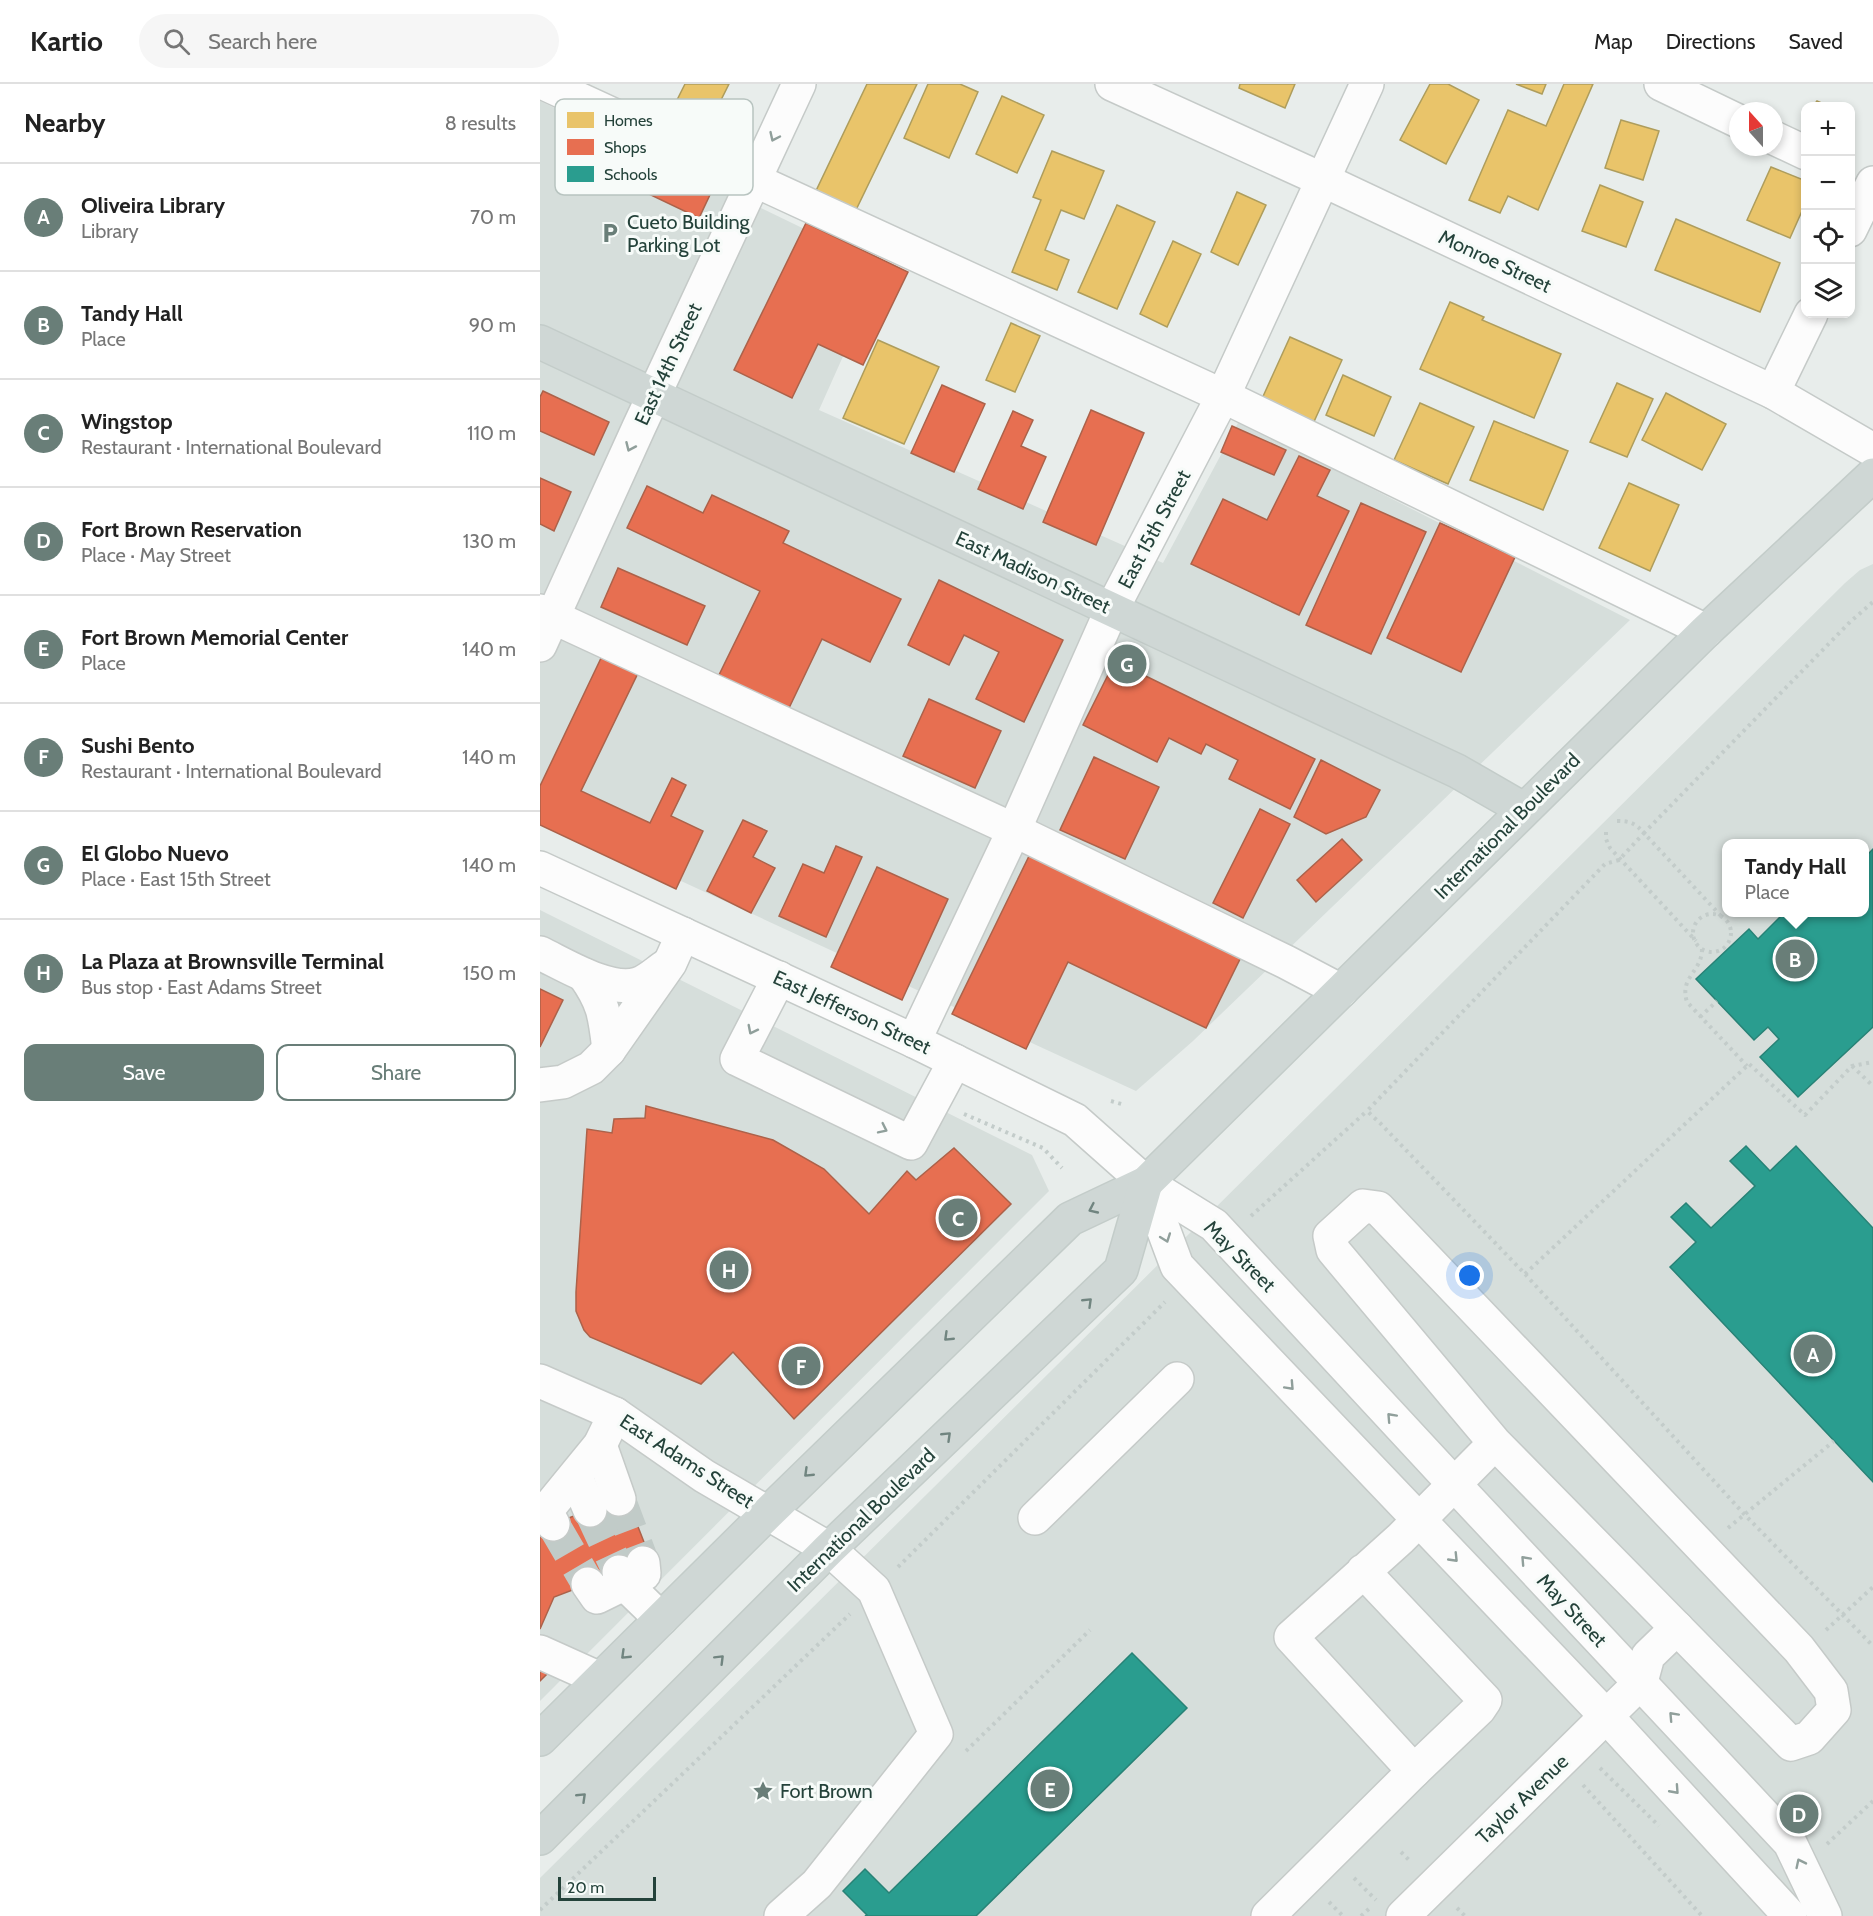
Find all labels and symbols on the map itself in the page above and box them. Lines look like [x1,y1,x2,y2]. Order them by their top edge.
legend [555,99,753,195]
north arrow [1729,102,1783,156]
text: Homes [604,111,653,130]
one-way arrow [769,130,781,141]
text: Shops [604,138,647,157]
text: Schools [604,165,658,184]
place label: Cueto Building Parking Lot [627,210,751,257]
parking icon: Cueto Building Parking Lot [598,221,622,245]
street label: Monroe Street [1435,224,1555,298]
street label: East 14th Street [629,299,707,429]
one-way arrow [625,441,637,452]
street label: East 15th Street [1113,465,1195,592]
street label: East Madison Street [952,526,1114,618]
pin: G [1108,642,1146,686]
street label: International Boulevard [1429,748,1585,904]
pin: B [1776,936,1814,982]
street label: East Jefferson Street [769,965,935,1059]
one-way arrow [747,1024,759,1035]
one-way arrow [877,1122,888,1134]
pin: C [938,1196,978,1240]
one-way arrow [1089,1202,1100,1214]
street label: May Street [1199,1215,1281,1297]
one-way arrow [1159,1232,1172,1243]
pin: H [710,1248,748,1292]
your location [1455,1261,1484,1290]
one-way arrow [1081,1298,1092,1309]
one-way arrow [945,1330,956,1341]
pin: A [1794,1332,1832,1376]
pin: F [782,1344,820,1388]
one-way arrow [1283,1379,1294,1390]
street label: East Adams Street [616,1409,759,1513]
one-way arrow [1388,1413,1399,1424]
one-way arrow [940,1433,951,1444]
street label: International Boulevard [782,1443,940,1597]
one-way arrow [805,1466,815,1477]
one-way arrow [1446,1550,1457,1561]
one-way arrow [1521,1556,1532,1567]
street label: May Street [1532,1568,1612,1652]
one-way arrow [621,1647,632,1658]
one-way arrow [713,1655,723,1666]
one-way arrow [1669,1713,1680,1723]
street label: Taylor Avenue [1471,1749,1573,1849]
pin: E [1030,1766,1070,1812]
place icon: Fort Brown [751,1779,775,1803]
place label: Fort Brown [780,1779,873,1803]
one-way arrow [1667,1783,1678,1794]
pin: D [1780,1792,1818,1836]
one-way arrow [575,1794,586,1805]
one-way arrow [1796,1859,1808,1870]
scale bar [558,1874,656,1902]

